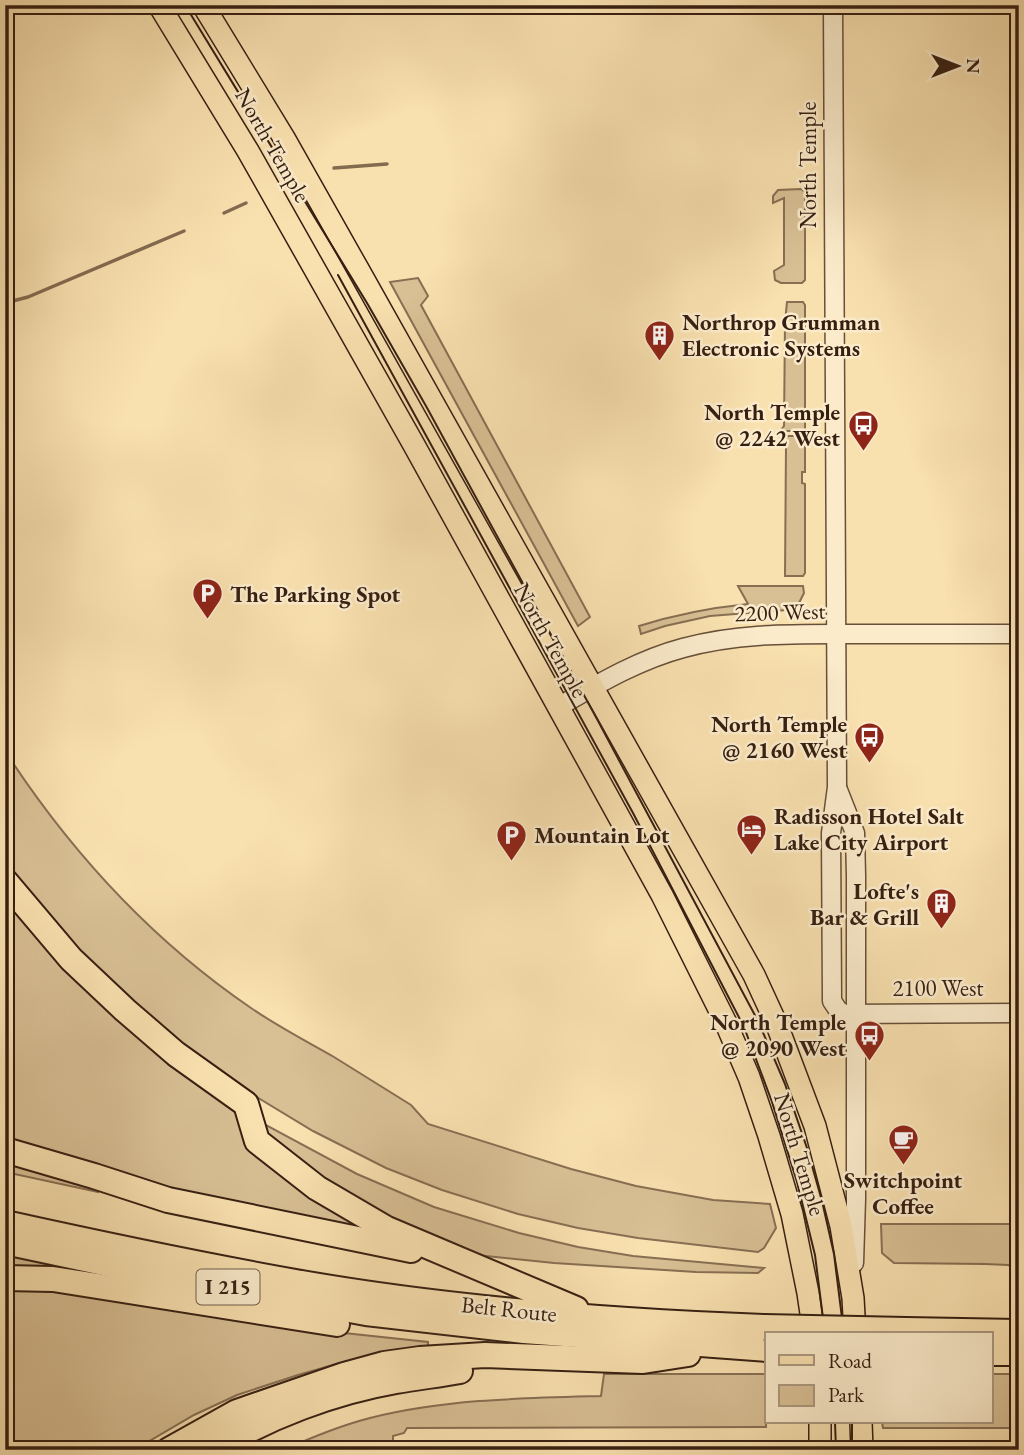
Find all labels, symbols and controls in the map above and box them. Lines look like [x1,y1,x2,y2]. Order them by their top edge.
north arrow [922,32,992,102]
text: N [961,58,986,74]
street label: North Temple [228,83,318,207]
street label: North Temple [793,102,823,228]
place label: Northrop Grumman Electronic Systems [682,307,880,363]
building icon: Northrop Grumman Electronic Systems [642,318,676,362]
place label: North Temple @ 2242 West [704,397,840,453]
bus stop icon: North Temple @ 2242 West [846,408,880,452]
parking icon: The Parking Spot [190,577,224,621]
street label: North Temple [507,577,595,703]
place label: The Parking Spot [230,579,401,609]
street label: 2200 West [734,595,827,629]
place label: North Temple @ 2160 West [711,709,847,765]
bus stop icon: North Temple @ 2160 West [853,720,887,764]
place label: Radisson Hotel Salt Lake City Airport [774,801,964,857]
hotel icon: Radisson Hotel Salt Lake City Airport [734,812,768,856]
parking icon: Mountain Lot [494,818,528,862]
place label: Mountain Lot [534,820,670,850]
place label: Lofte's Bar & Grill [810,876,919,932]
building icon: Lofte's Bar & Grill [925,887,959,931]
street label: 2100 West [892,973,984,1003]
place label: North Temple @ 2090 West [710,1007,846,1063]
bus stop icon: North Temple @ 2090 West [852,1018,886,1062]
street label: North Temple [767,1089,833,1219]
cafe icon: Switchpoint Coffee [886,1122,920,1166]
place label: Switchpoint Coffee [844,1165,963,1221]
road number: I 215 [196,1270,260,1304]
street label: Belt Route [460,1289,558,1329]
legend [765,1332,992,1424]
text: Road [828,1347,872,1374]
text: Park [828,1381,865,1408]

